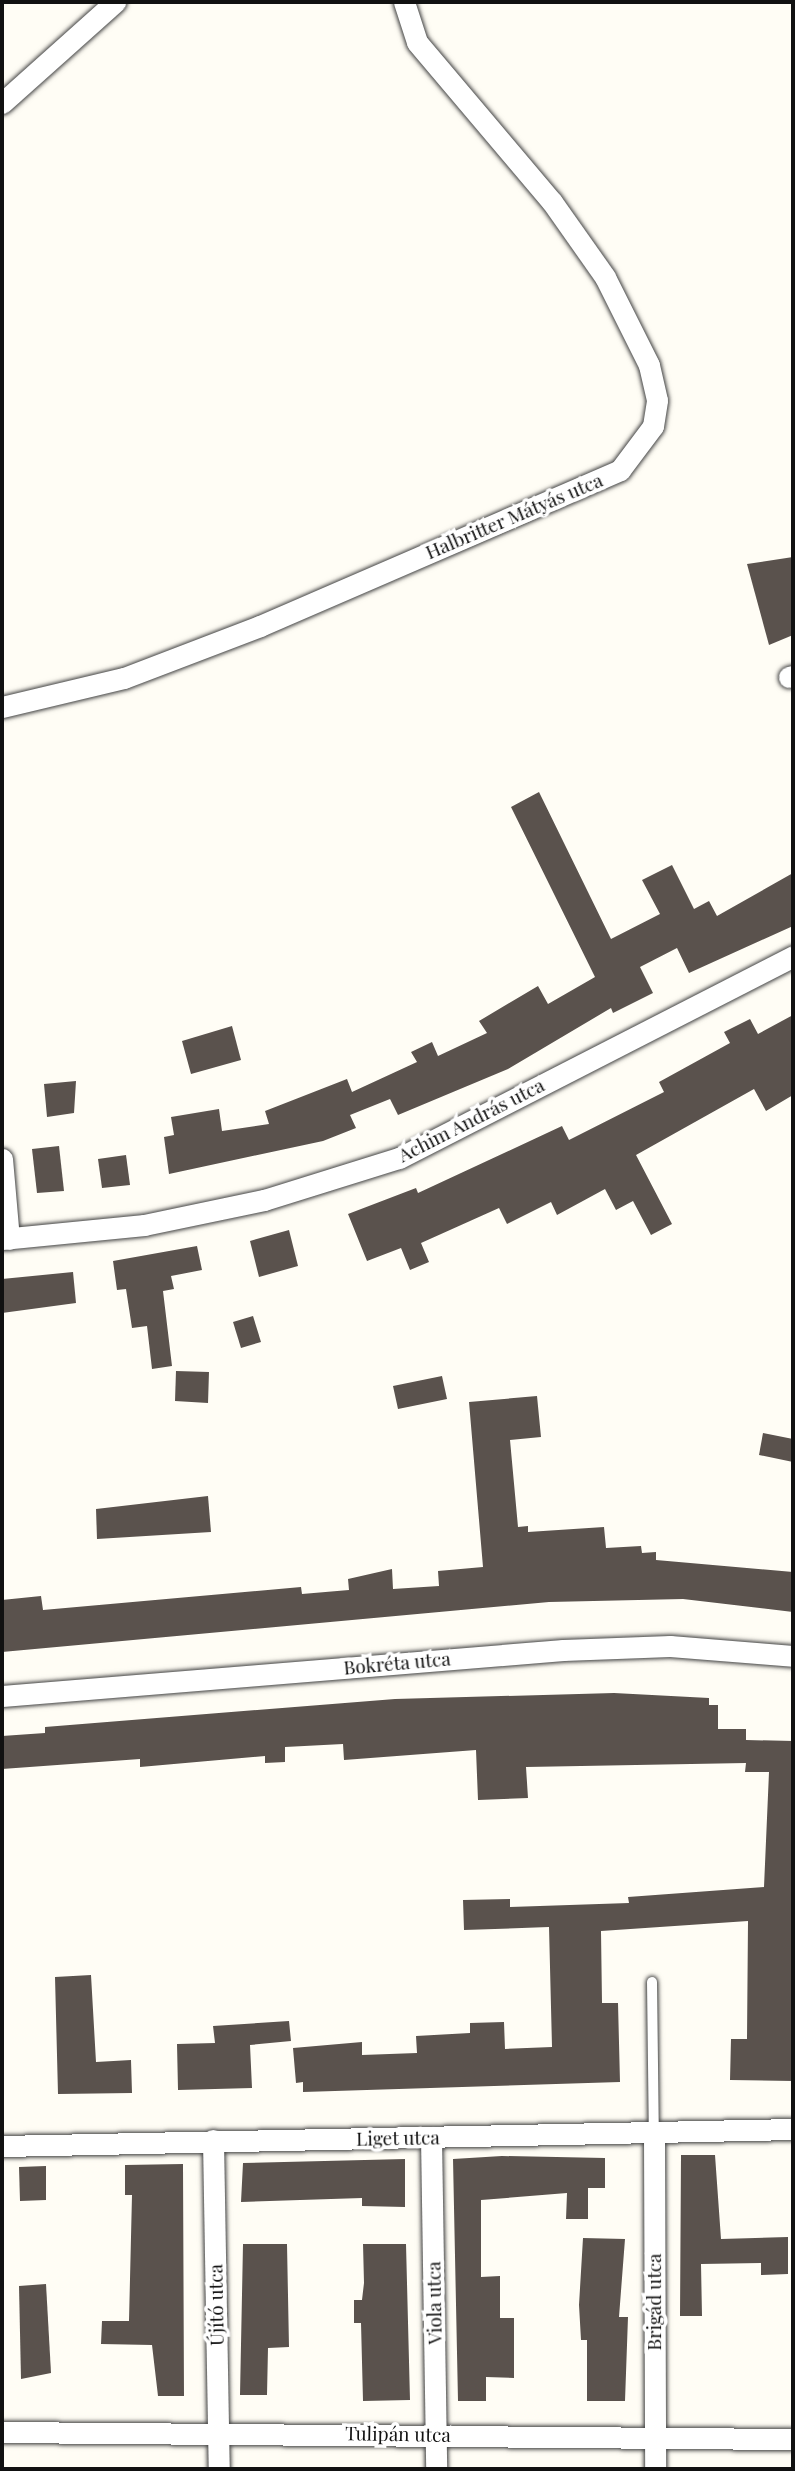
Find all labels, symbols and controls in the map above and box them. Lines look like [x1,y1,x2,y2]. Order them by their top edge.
street label: Halbritter Mátyás utca [422,468,606,564]
street label: Achim András utca [394,1073,548,1167]
street label: Bokréta utca [342,1647,452,1679]
street label: Liget utca [356,2126,440,2150]
street label: Brigád utca [643,2253,665,2351]
street label: Viola utca [422,2261,446,2345]
street label: Újító utca [204,2264,228,2346]
street label: Tulipán utca [345,2422,451,2446]

